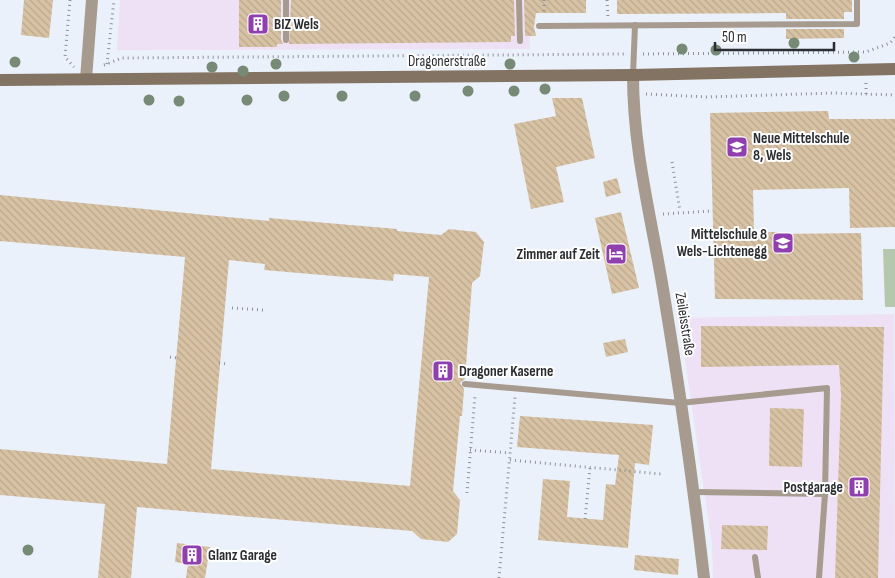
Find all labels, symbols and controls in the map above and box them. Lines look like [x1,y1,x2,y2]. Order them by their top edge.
building icon: BIZ Wels [246,12,270,36]
place label: BIZ Wels [274,15,319,34]
scale bar [715,20,834,52]
text: 50 m [722,28,747,47]
street label: Dragonerstraße [408,52,486,71]
place label: Neue Mittelschule 8, Wels [753,129,849,165]
school or university icon: Neue Mittelschule 8, Wels [725,135,749,159]
place label: Mittelschule 8 Wels-Lichtenegg [677,225,768,261]
school or university icon: Mittelschule 8 Wels-Lichtenegg [771,231,795,255]
hotel icon: Zimmer auf Zeit [604,242,628,266]
place label: Zimmer auf Zeit [517,245,600,264]
street label: Zeileisstraße [671,291,699,357]
building icon: Dragoner Kaserne [431,359,455,383]
place label: Dragoner Kaserne [459,362,553,381]
building icon: Postgarage [847,475,871,499]
place label: Postgarage [783,478,843,497]
building icon: Glanz Garage [180,543,204,567]
place label: Glanz Garage [208,546,277,565]

